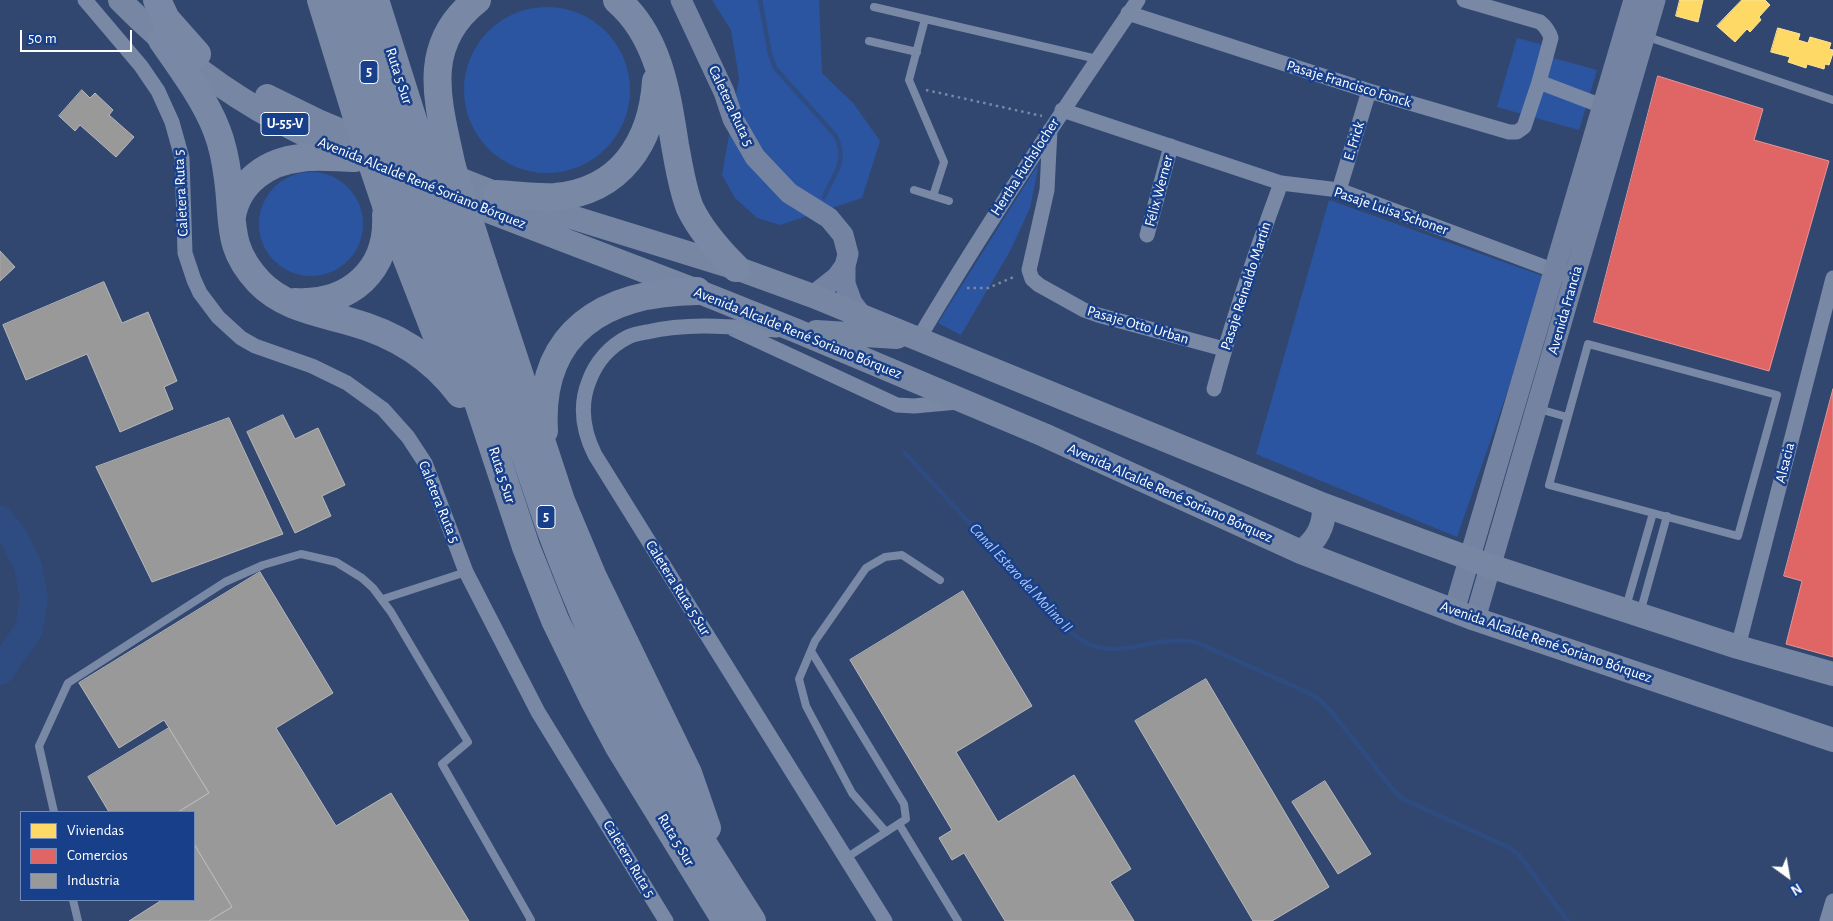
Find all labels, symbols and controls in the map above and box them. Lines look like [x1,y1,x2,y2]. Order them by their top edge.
scale bar [22,20,135,52]
text: 50 m [28,31,57,46]
street label: Ruta 5 Sur [381,46,417,106]
street label: Pasaje Francisco Fonck [1284,56,1414,112]
road number: 5 [360,61,378,84]
street label: Caletera Ruta 5 [704,63,758,149]
road number: U-55-V [261,112,309,136]
street label: Hertha Fuchslocher [987,115,1063,219]
street label: E. Frick [1340,119,1368,163]
street label: Avenida Alcalde René Soriano Bórquez [315,133,529,233]
street label: Caletera Ruta 5 [170,149,192,237]
street label: Félix Werner [1141,153,1177,229]
street label: Pasaje Luisa Schoner [1331,183,1451,239]
street label: Pasaje Reinaldo Martín [1217,220,1275,352]
street label: Avenida Francia [1544,264,1586,356]
street label: Avenida Alcalde René Soriano Bórquez [691,283,905,383]
street label: Pasaje Otto Urban [1085,302,1191,348]
street label: Avenida Alcalde René Soriano Bórquez [1065,439,1275,547]
street label: Alsacia [1771,441,1799,485]
street label: Ruta 5 Sur [484,445,520,505]
street label: Caletera Ruta 5 [414,458,464,546]
road number: 5 [537,506,555,528]
water label: Canal Estero del Molino II [965,519,1077,637]
street label: Caletera Ruta 5 Sur [641,537,715,639]
street label: Avenida Alcalde René Soriano Bórquez [1438,597,1654,687]
street label: Ruta 5 Sur [653,810,699,870]
legend [20,811,195,901]
street label: Caletera Ruta 5 [599,817,659,901]
text: Viviendas [67,823,124,838]
text: Comercios [67,848,128,863]
north arrow [1763,851,1813,901]
text: Industria [67,873,120,888]
text: N [1788,880,1804,897]

